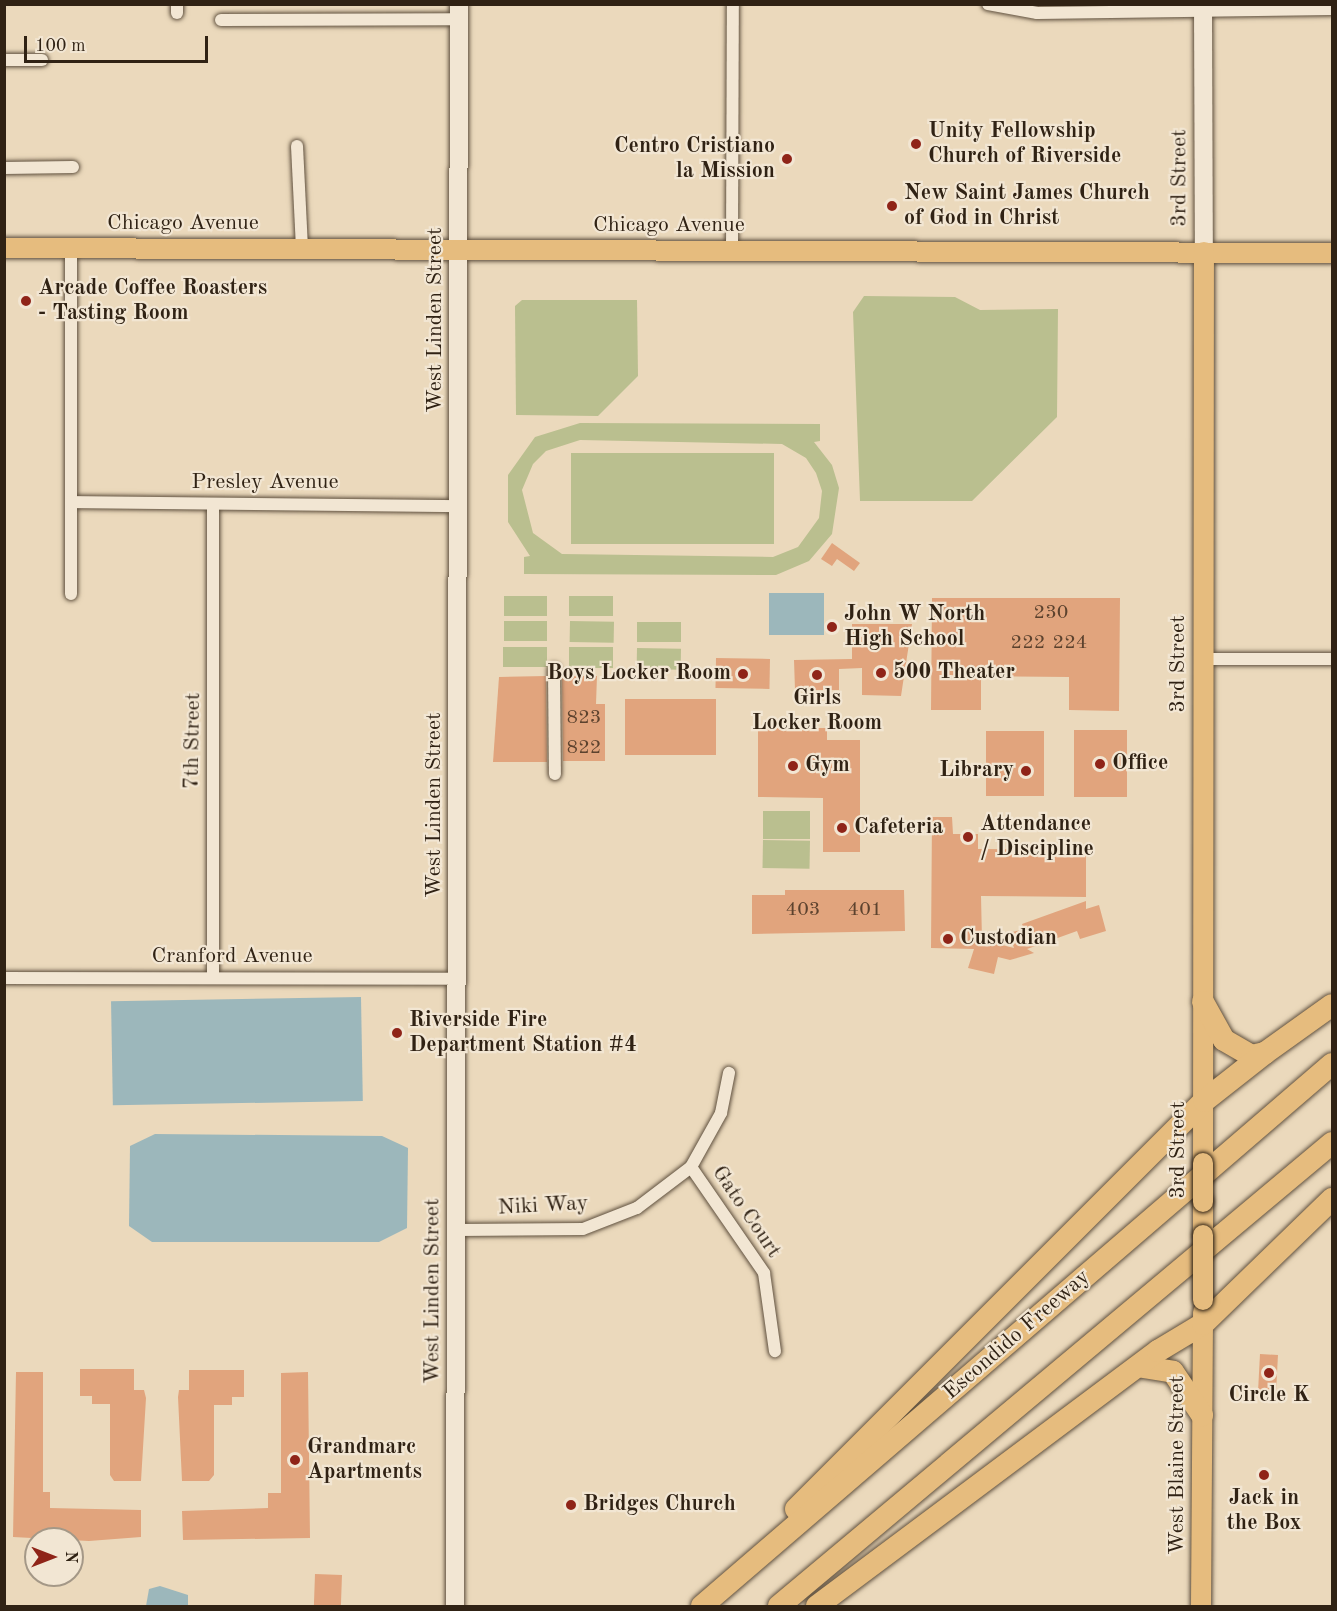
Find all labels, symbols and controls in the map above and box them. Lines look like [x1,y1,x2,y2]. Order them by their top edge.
scale bar [27,24,212,62]
text: 100 m [35,37,86,55]
place label: Unity Fellowship Church of Riverside [928,118,1121,170]
street label: 3rd Street [1167,129,1193,227]
place label: Centro Cristiano la Mission [614,133,775,184]
marker: Unity Fellowship Church of Riverside [909,137,923,151]
marker: Centro Cristiano la Mission [780,152,794,166]
place label: New Saint James Church of God in Christ [904,180,1150,231]
marker: New Saint James Church of God in Christ [885,199,899,213]
street label: Chicago Avenue [107,211,259,237]
street label: Chicago Avenue [593,213,745,239]
street label: West Linden Street [423,227,449,413]
place label: Arcade Coffee Roasters - Tasting Room [38,275,267,326]
marker: Arcade Coffee Roasters - Tasting Room [19,294,33,308]
street label: Presley Avenue [191,470,339,496]
place label: John W North High School [844,601,985,652]
house number: 230 [1034,601,1068,625]
street label: 3rd Street [1166,615,1192,713]
marker: John W North High School [825,620,839,634]
house number: 222 [1011,631,1045,655]
house number: 224 [1053,631,1087,655]
place label: 500 Theater [893,660,1015,686]
place label: Boys Locker Room [547,661,731,687]
marker: 500 Theater [874,666,888,680]
marker: Boys Locker Room [736,667,750,681]
marker: Girls Locker Room [810,668,824,682]
place label: Girls Locker Room [752,685,882,736]
street label: 7th Street [179,692,207,790]
house number: 823 [567,706,601,730]
street label: West Linden Street [422,712,448,898]
house number: 822 [567,736,601,760]
place label: Office [1112,751,1168,777]
place label: Gym [805,753,850,779]
marker: Office [1093,757,1107,771]
place label: Library [939,758,1014,784]
marker: Gym [786,759,800,773]
marker: Library [1019,764,1033,778]
place label: Attendance / Discipline [980,811,1094,862]
place label: Cafeteria [854,815,943,841]
marker: Cafeteria [835,821,849,835]
marker: Attendance / Discipline [961,830,975,844]
house number: 403 [786,898,820,922]
house number: 401 [848,898,882,922]
place label: Custodian [960,926,1057,952]
marker: Custodian [941,932,955,946]
street label: Cranford Avenue [151,944,313,970]
place label: Riverside Fire Department Station #4 [409,1007,637,1058]
marker: Riverside Fire Department Station #4 [390,1026,404,1040]
street label: 3rd Street [1166,1101,1192,1199]
street label: Gato Court [706,1161,786,1263]
street label: Niki Way [497,1190,589,1222]
street label: West Linden Street [420,1198,446,1384]
street label: Escondido Freeway [938,1264,1096,1406]
marker: Circle K [1262,1366,1276,1380]
street label: West Blaine Street [1165,1375,1191,1555]
place label: Circle K [1228,1383,1310,1409]
place label: Grandmarc Apartments [307,1434,422,1486]
marker: Grandmarc Apartments [288,1453,302,1467]
marker: Jack in the Box [1257,1468,1271,1482]
place label: Jack in the Box [1227,1485,1301,1536]
place label: Bridges Church [583,1492,736,1518]
marker: Bridges Church [564,1498,578,1512]
north arrow [24,1527,84,1587]
text: N [62,1551,78,1563]

